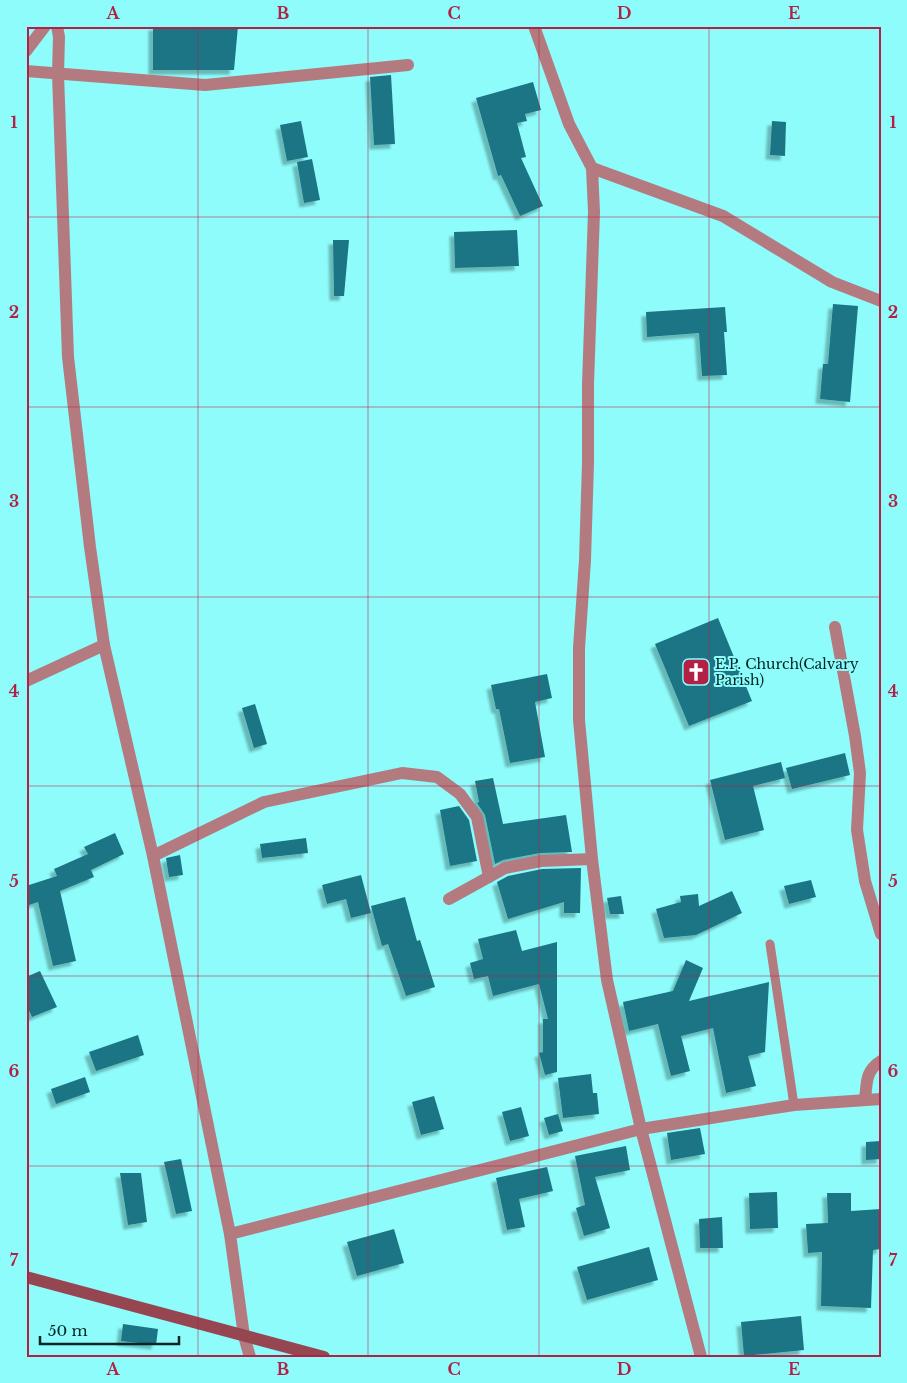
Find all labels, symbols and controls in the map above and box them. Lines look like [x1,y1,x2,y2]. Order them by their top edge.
text: A [106,3,121,23]
text: B [277,3,290,23]
text: C [447,3,461,23]
text: D [617,3,631,23]
text: E [788,3,800,23]
text: 1 [11,112,18,132]
text: 1 [890,112,897,132]
text: 2 [9,302,19,322]
text: 2 [888,302,898,322]
text: 3 [9,491,19,511]
text: 3 [888,491,898,511]
place label: E.P. Church(Calvary Parish) [715,655,859,689]
church icon: E.P. Church(Calvary Parish) [681,657,711,687]
text: 4 [9,681,19,701]
text: 4 [888,681,898,701]
text: 5 [9,871,19,891]
text: 5 [888,871,898,891]
text: 6 [9,1061,20,1081]
text: 6 [888,1061,899,1081]
text: 7 [10,1250,19,1270]
text: 7 [889,1250,898,1270]
scale bar [40,1313,179,1345]
text: 50 m [48,1321,88,1340]
text: A [106,1359,121,1379]
text: B [277,1359,290,1379]
text: C [447,1359,461,1379]
text: D [617,1359,631,1379]
text: E [788,1359,800,1379]

